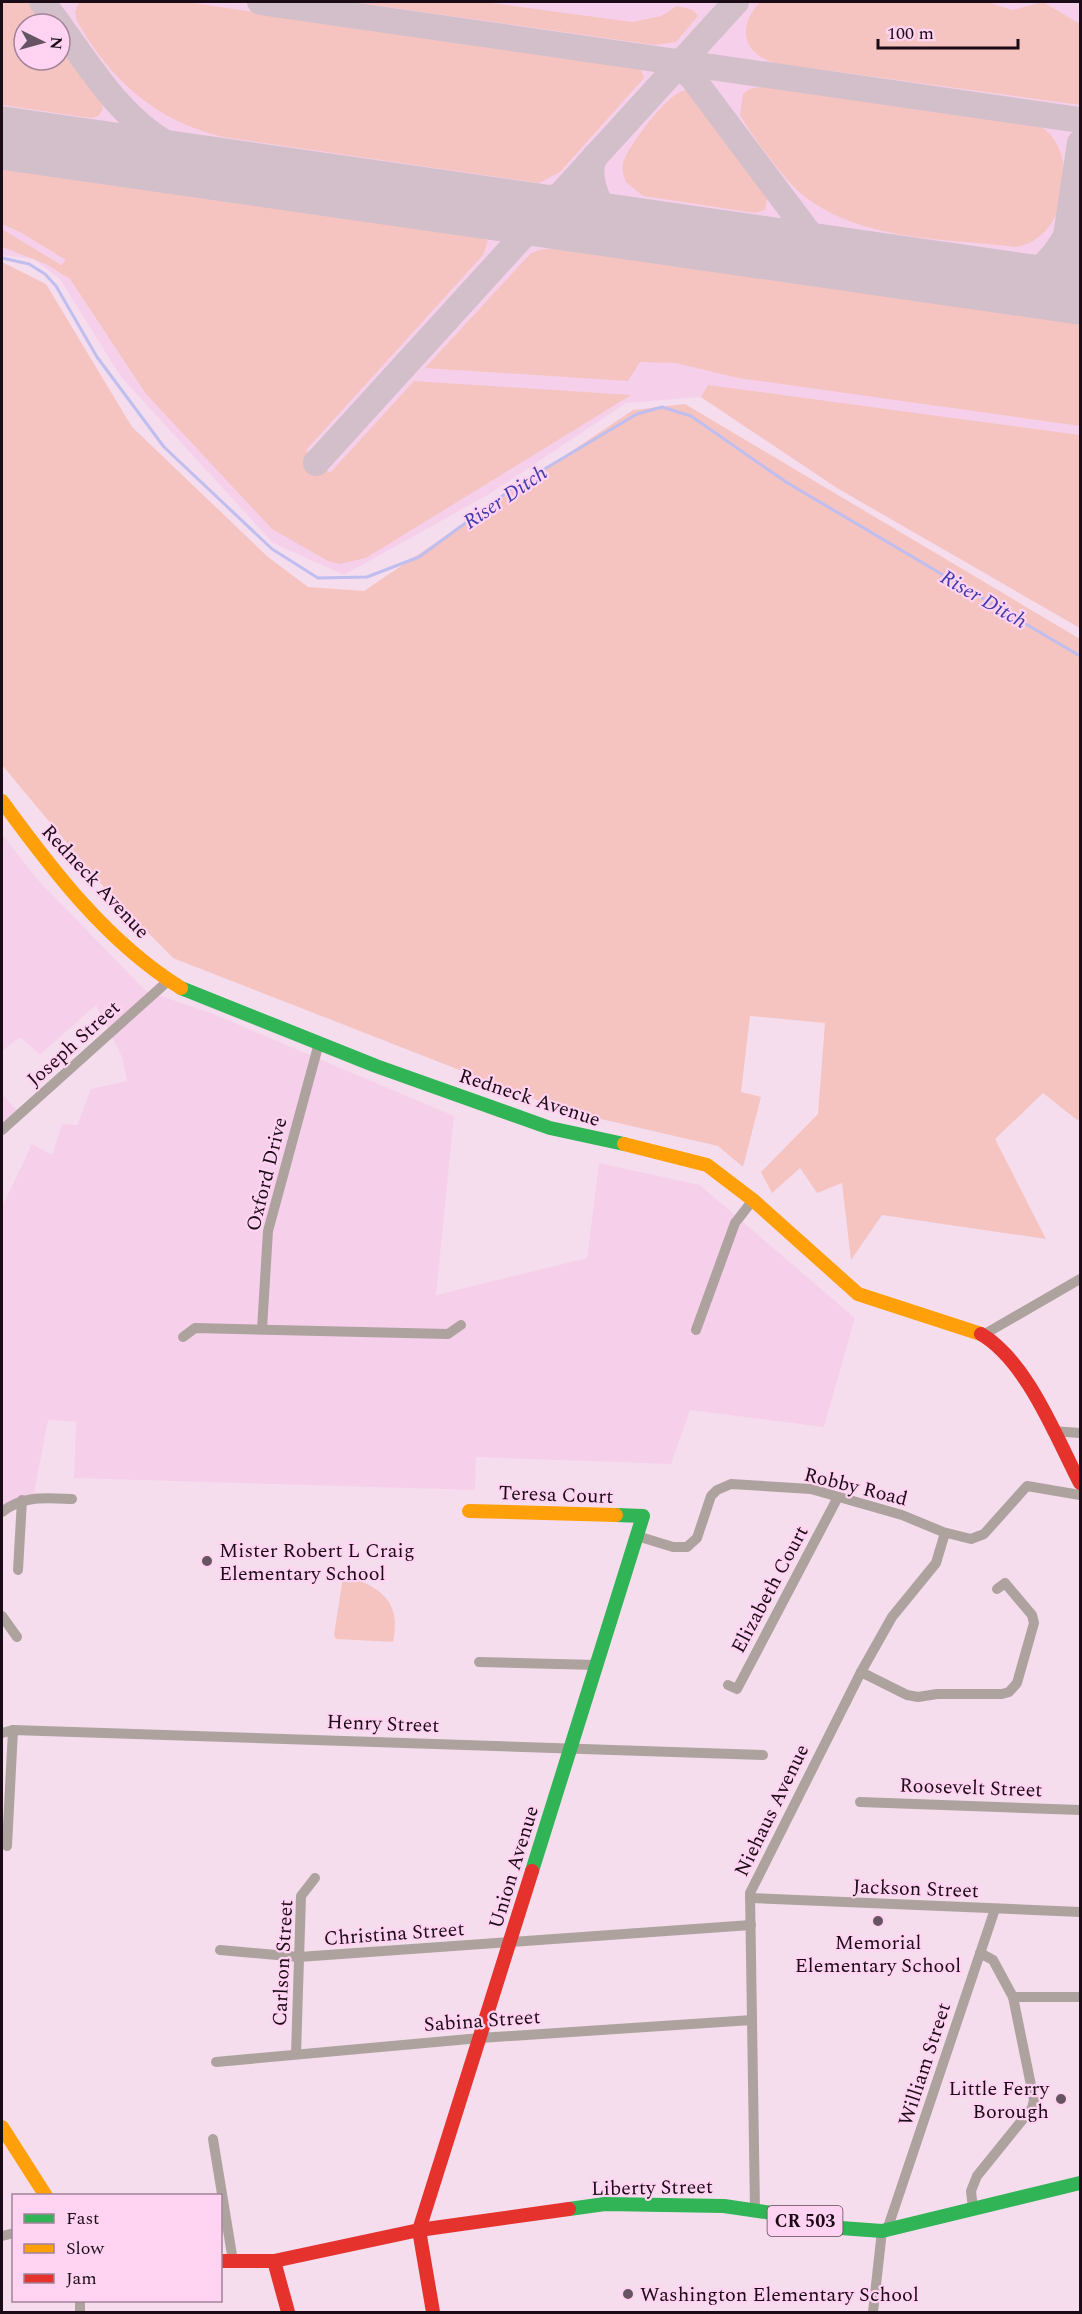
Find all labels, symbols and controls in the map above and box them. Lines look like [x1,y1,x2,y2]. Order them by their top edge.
north arrow [12,12,72,72]
scale bar [878,12,1018,50]
text: 100 m [887,20,934,47]
text: N [43,36,68,51]
water label: Riser Ditch [457,458,554,538]
water label: Riser Ditch [934,562,1033,638]
street label: Redneck Avenue [34,818,156,946]
street label: Joseph Street [20,993,127,1094]
street label: Redneck Avenue [455,1061,604,1135]
street label: Oxford Drive [238,1114,296,1235]
street label: Robby Road [801,1460,911,1514]
street label: Teresa Court [498,1478,614,1512]
street label: Elizabeth Court [724,1520,816,1659]
place label: Mister Robert L Craig Elementary School [219,1536,415,1589]
marker: Mister Robert L Craig Elementary School [200,1554,214,1568]
street label: Henry Street [326,1707,440,1741]
street label: Niehaus Avenue [727,1739,817,1882]
street label: Roosevelt Street [899,1771,1043,1805]
street label: Union Avenue [481,1802,547,1932]
street label: Jackson Street [853,1872,979,1906]
street label: Carlson Street [265,1899,301,2027]
street label: Christina Street [323,1914,465,1954]
marker: Memorial Elementary School [871,1914,885,1928]
place label: Memorial Elementary School [795,1928,961,1981]
street label: William Street [891,1999,959,2130]
street label: Sabina Street [423,2002,541,2040]
place label: Little Ferry Borough [949,2074,1050,2127]
marker: Little Ferry Borough [1054,2092,1068,2106]
street label: Liberty Street [591,2172,713,2204]
legend [12,2194,222,2302]
text: Fast [66,2205,99,2232]
road number: CR 503 [768,2206,842,2236]
text: Slow [66,2235,105,2262]
text: Jam [66,2265,97,2292]
place label: Washington Elementary School [640,2280,919,2310]
marker: Washington Elementary School [621,2287,635,2301]

